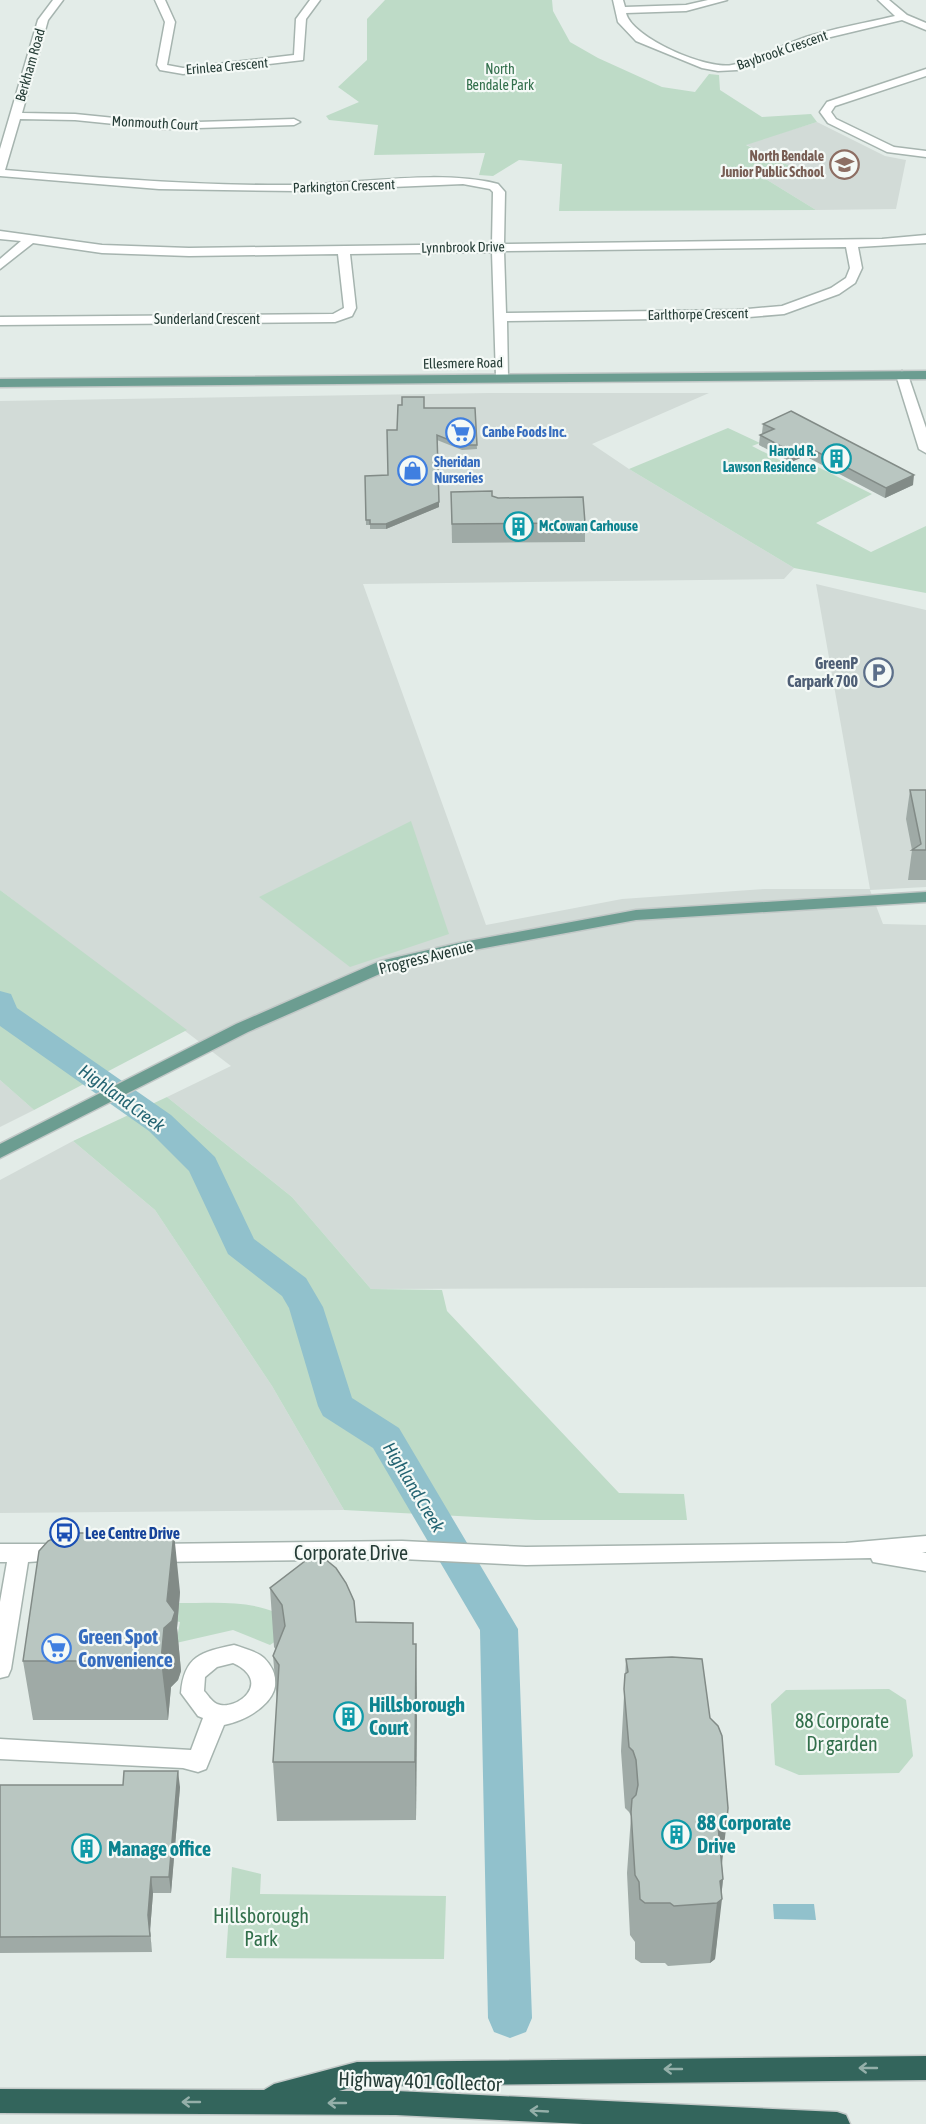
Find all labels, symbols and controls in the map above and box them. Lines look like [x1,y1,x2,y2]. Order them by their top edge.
street label: Berkham Road [12,27,48,103]
street label: Baybrook Crescent [734,27,830,73]
street label: Erinlea Crescent [185,54,269,78]
park label: North Bendale Park [466,61,534,93]
street label: Monmouth Court [111,113,199,133]
place label: North Bendale Junior Public School [720,148,824,180]
school or university icon: North Bendale Junior Public School [829,148,861,180]
street label: Parkington Crescent [293,176,395,196]
street label: Lynnbrook Drive [421,238,505,256]
street label: Earlthorpe Crescent [647,305,749,323]
street label: Sunderland Crescent [154,311,260,327]
street label: Ellesmere Road [423,354,503,372]
supermarket icon: Canbe Foods Inc. [445,416,477,448]
place label: Canbe Foods Inc. [482,424,567,440]
place label: Harold R. Lawson Residence [723,443,816,475]
building icon: Harold R. Lawson Residence [821,443,853,475]
shop icon: Sheridan Nurseries [397,454,429,486]
place label: Sheridan Nurseries [434,454,483,486]
building icon: McCowan Carhouse [502,510,534,542]
place label: McCowan Carhouse [539,518,638,534]
place label: GreenP Carpark 700 [787,654,858,690]
parking icon: GreenP Carpark 700 [863,656,895,688]
street label: Progress Avenue [377,937,475,978]
water label: Highland Creek [75,1060,170,1137]
water label: Highland Creek [379,1438,450,1537]
bus stop icon: Lee Centre Drive [48,1517,80,1549]
place label: Lee Centre Drive [85,1524,180,1542]
street label: Corporate Drive [294,1541,408,1564]
place label: Green Spot Convenience [78,1625,173,1671]
supermarket icon: Green Spot Convenience [41,1632,73,1664]
place label: Hillsborough Court [369,1693,465,1739]
building icon: Hillsborough Court [332,1700,364,1732]
park label: 88 Corporate Dr garden [795,1709,889,1755]
place label: 88 Corporate Drive [697,1811,791,1857]
building icon: 88 Corporate Drive [660,1818,692,1850]
building icon: Manage office [71,1832,103,1864]
place label: Manage office [108,1837,211,1860]
park label: Hillsborough Park [213,1904,309,1950]
one-way arrow [858,2062,878,2074]
one-way arrow [663,2063,683,2075]
street label: Highway 401 Collector [338,2067,503,2095]
one-way arrow [181,2096,201,2108]
one-way arrow [328,2097,348,2109]
one-way arrow [530,2105,550,2116]

